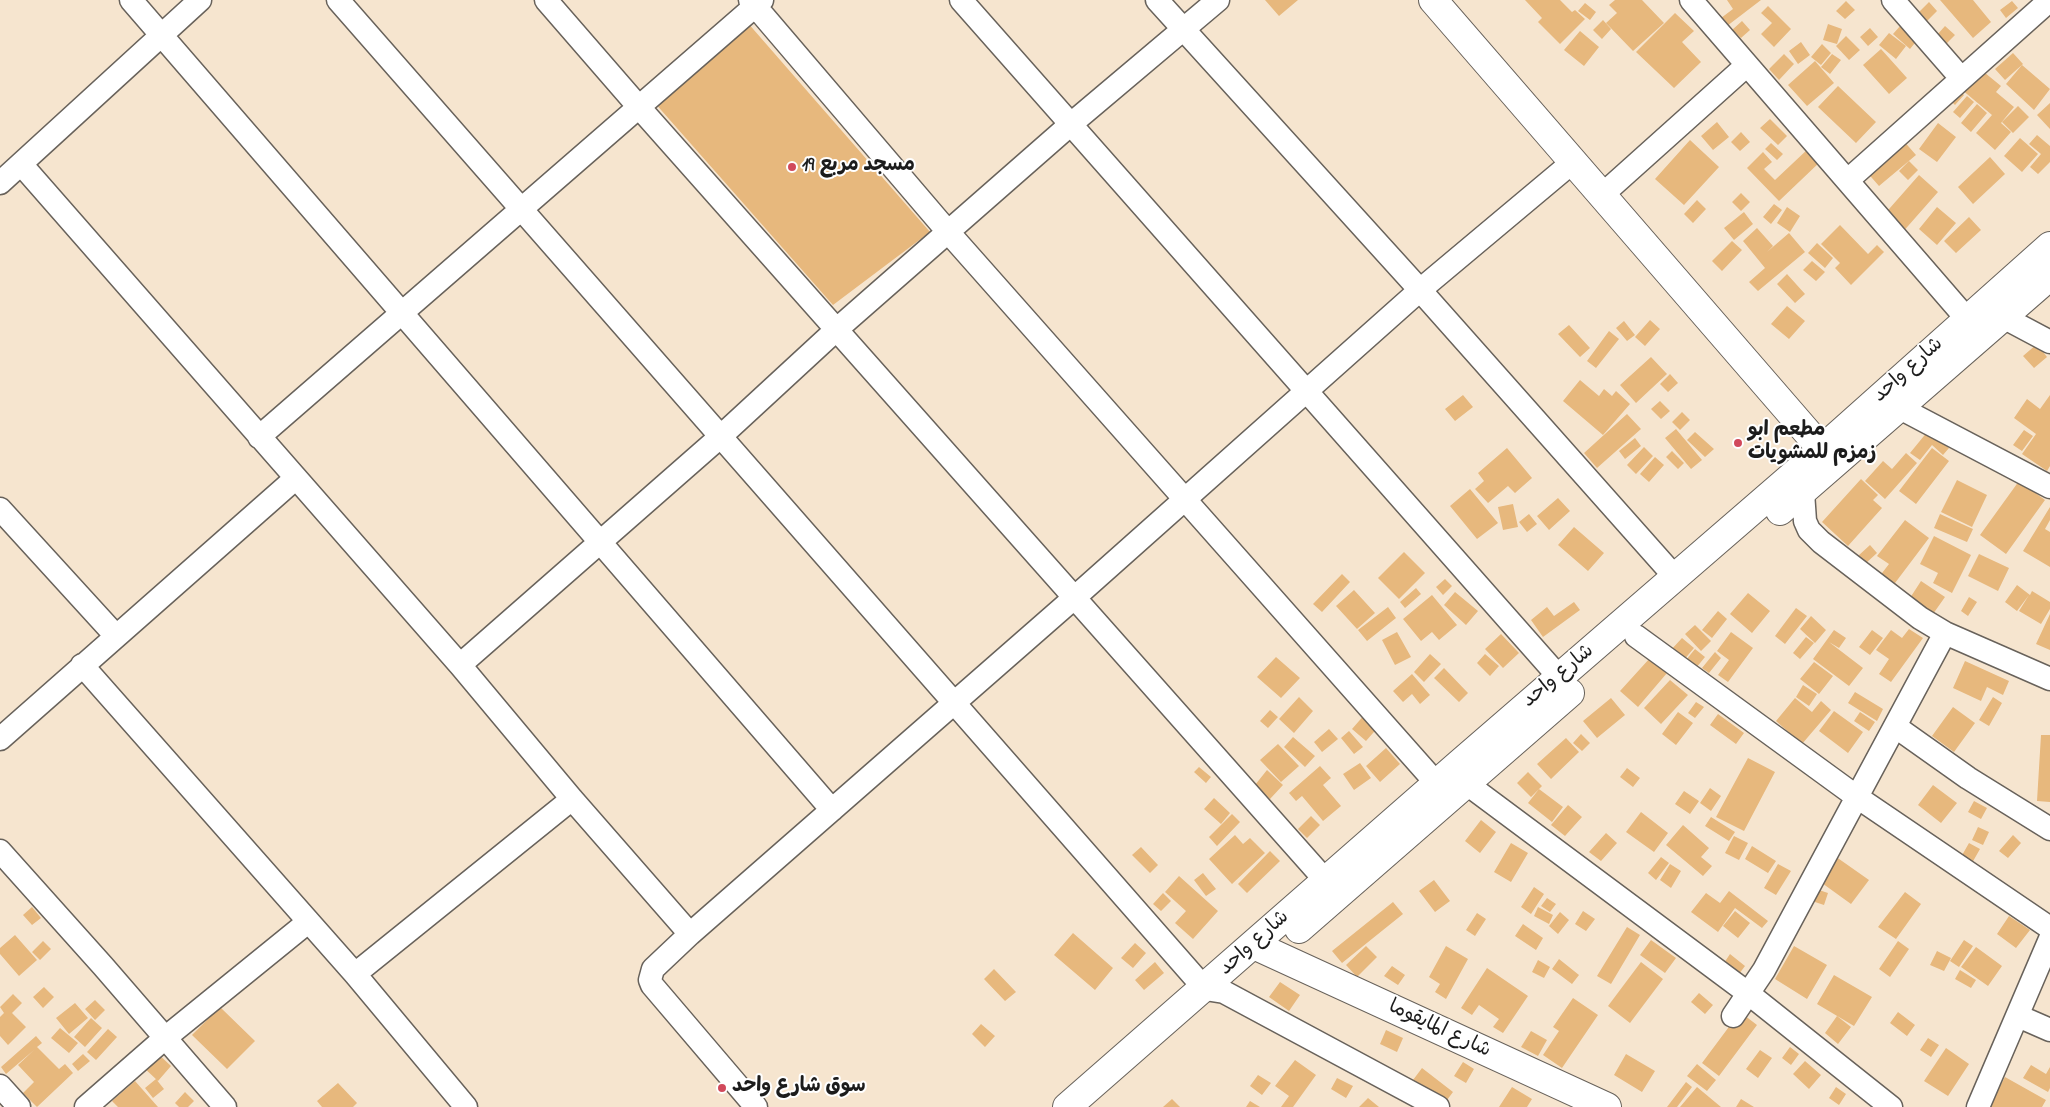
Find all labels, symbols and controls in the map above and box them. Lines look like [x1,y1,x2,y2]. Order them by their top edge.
place label: مسجد مربع 19 [802,155,915,179]
marker: مسجد مربع 19 [786,161,798,173]
street label: شارع واحد [1869,333,1949,409]
place label: مطعم ابو زمزم للمشويات [1748,420,1876,467]
marker: مطعم ابو زمزم للمشويات [1732,437,1744,449]
street label: شارع واحد [1518,640,1600,714]
street label: شارع واحد [1215,906,1295,982]
street label: شارع المايقوما [1384,996,1494,1064]
place label: سوق شارع واحد [732,1076,866,1100]
marker: سوق شارع واحد [716,1082,728,1094]

